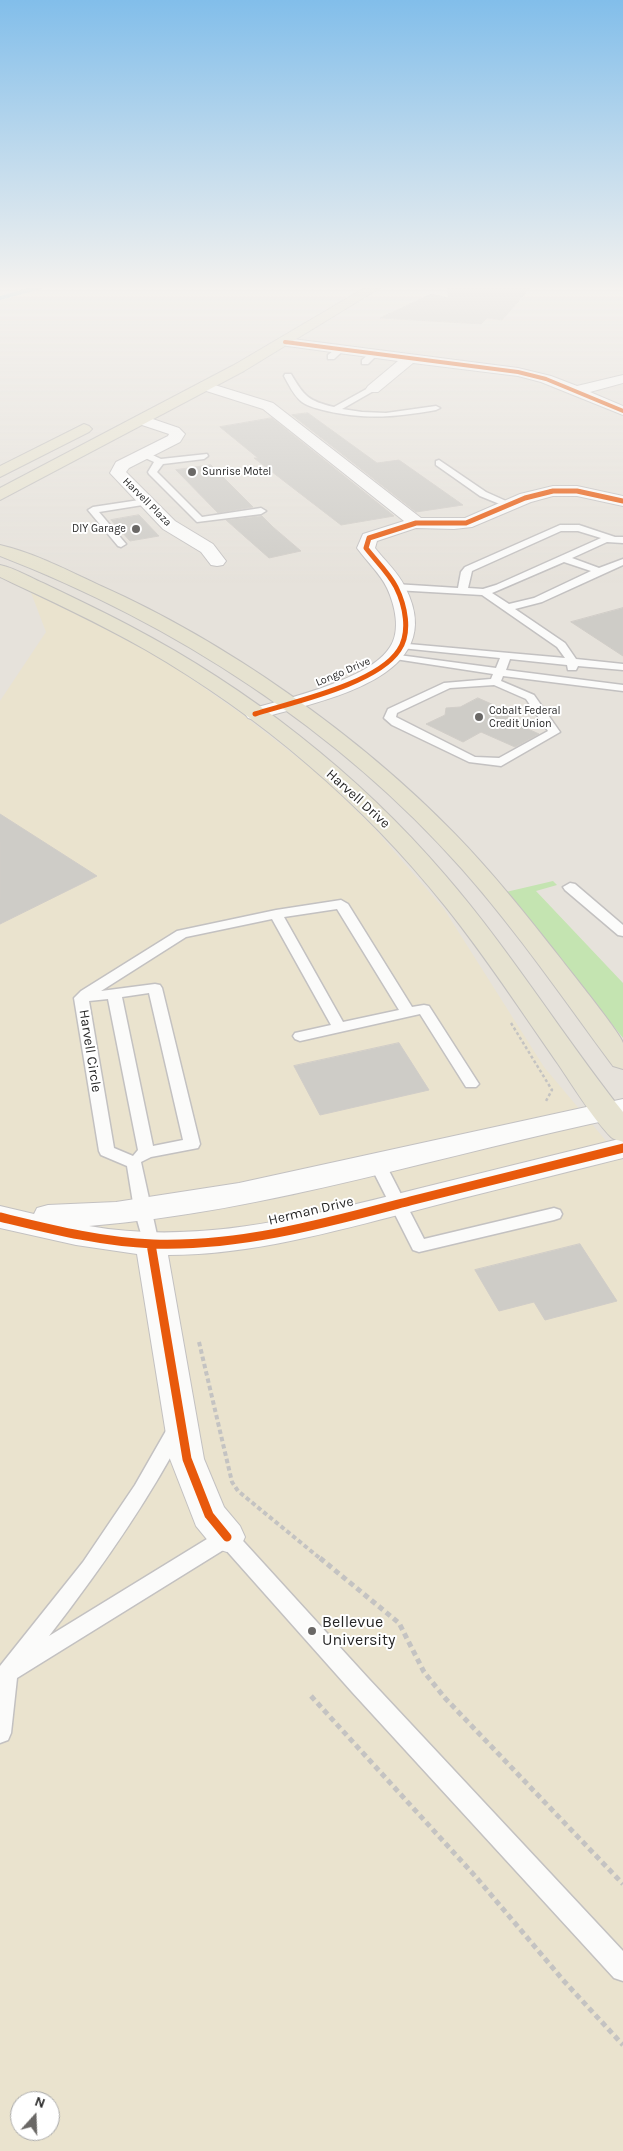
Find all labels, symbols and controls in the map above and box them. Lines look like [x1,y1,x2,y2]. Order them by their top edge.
place label: Sunrise Motel [202,465,271,479]
marker: Sunrise Motel [186,466,198,478]
street label: Harvell Plaza [120,475,174,529]
place label: DIY Garage [72,522,126,536]
marker: DIY Garage [130,523,142,535]
street label: Longo Drive [314,655,372,689]
place label: Cobalt Federal Credit Union [489,704,561,730]
marker: Cobalt Federal Credit Union [473,711,485,723]
street label: Harvell Drive [323,766,393,832]
street label: Harvell Circle [75,1008,105,1094]
street label: Herman Drive [267,1193,355,1229]
place label: Bellevue University [322,1612,396,1650]
marker: Bellevue University [306,1625,318,1637]
north arrow [10,2091,60,2141]
text: N [32,2093,48,2112]

